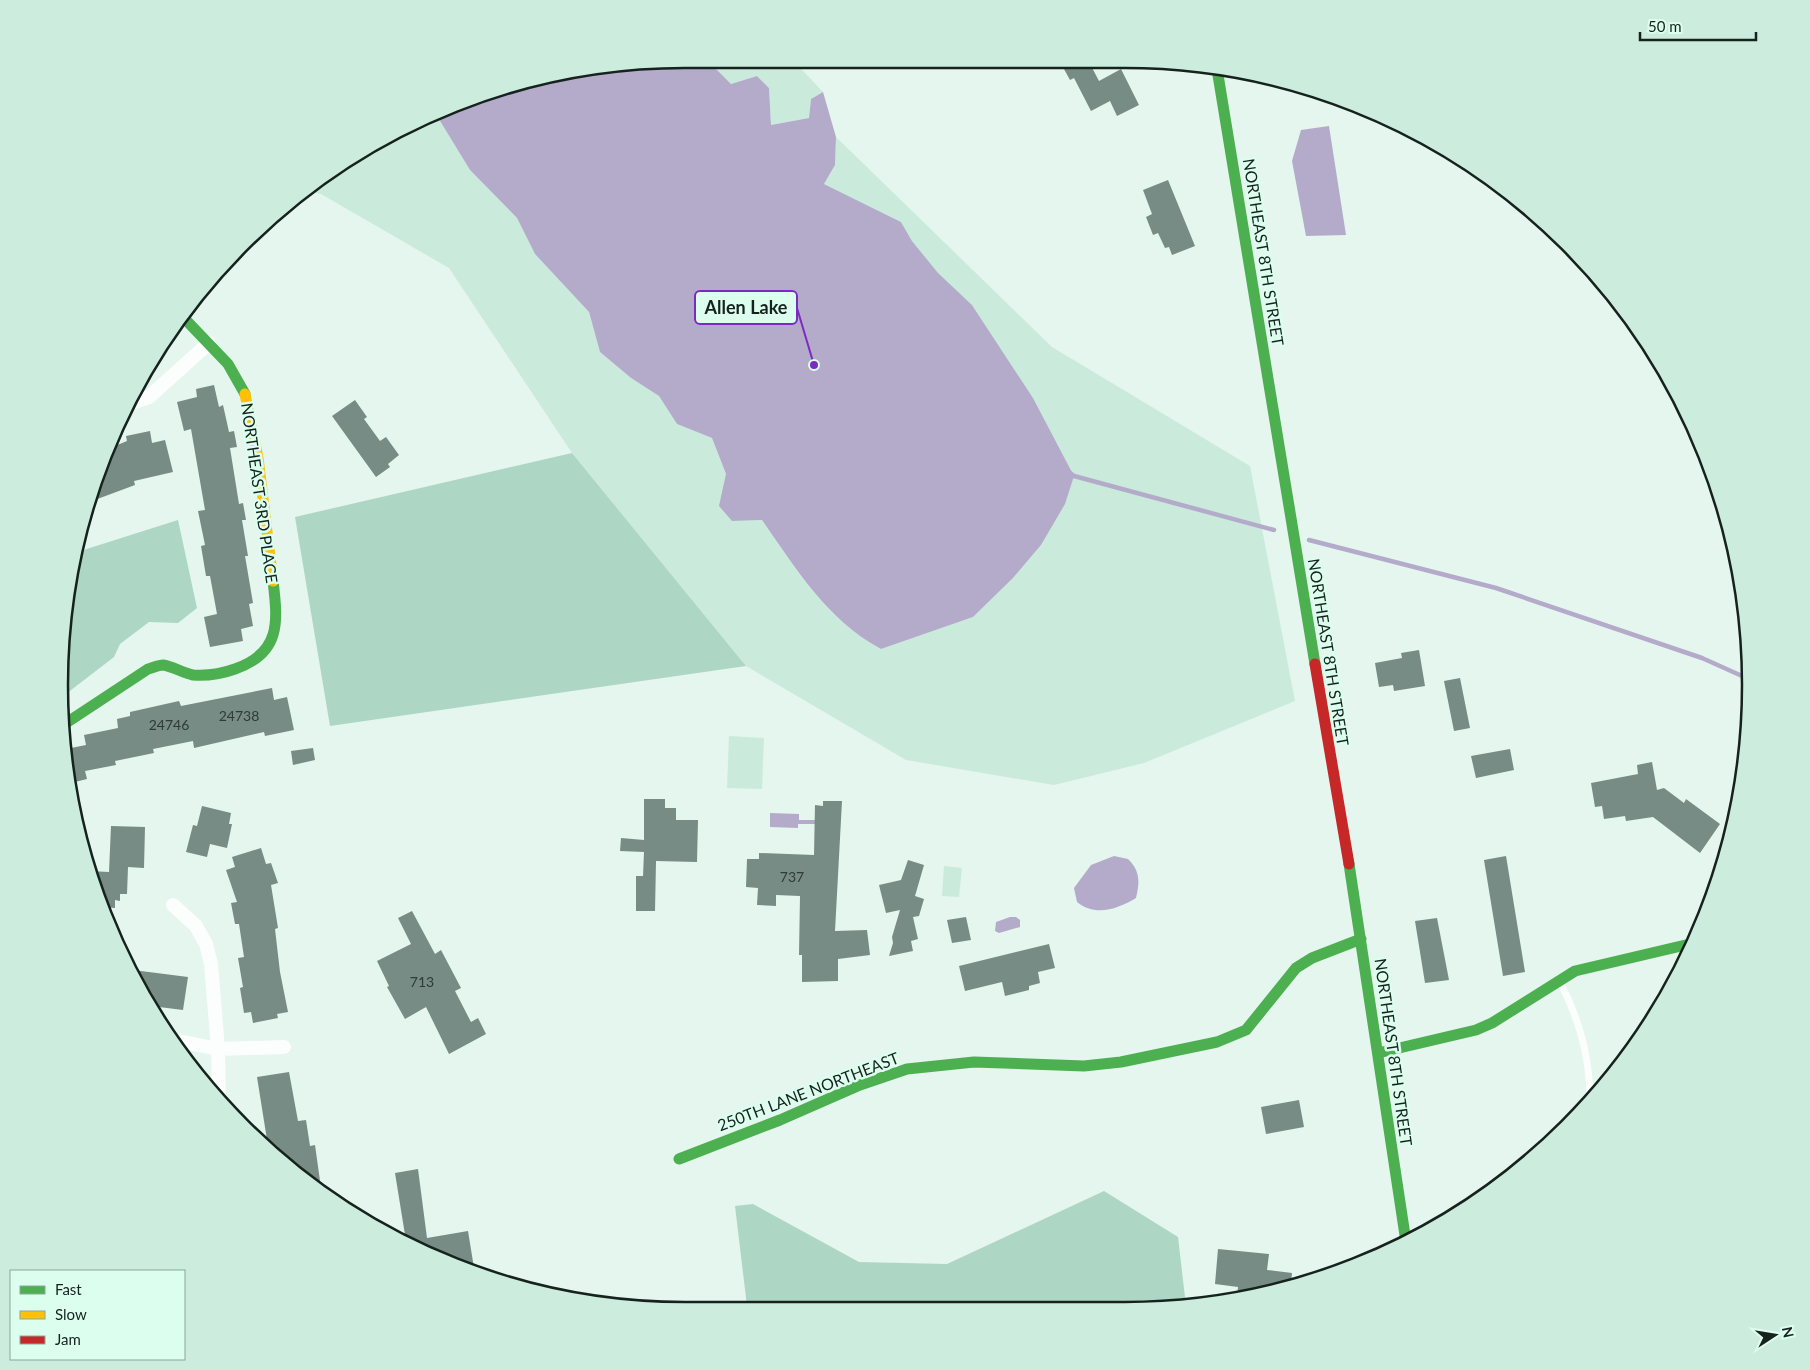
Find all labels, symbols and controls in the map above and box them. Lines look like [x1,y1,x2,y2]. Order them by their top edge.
scale bar [1640,10,1756,42]
text: 50 m [1648,17,1682,35]
street label: NORTHEAST 8TH STREET [1240,157,1288,347]
callout: Allen Lake [695,291,797,324]
text: Allen Lake [704,296,788,318]
street label: NORTHEAST 3RD PLACE [238,402,282,584]
street label: NORTHEAST 8TH STREET [1305,557,1353,747]
house number: 24738 [219,707,259,724]
house number: 24746 [149,716,189,733]
house number: 737 [780,868,804,885]
street label: NORTHEAST 8TH STREET [1371,957,1417,1148]
house number: 713 [410,973,434,990]
street label: 250TH LANE NORTHEAST [715,1047,902,1134]
legend [10,1270,185,1360]
text: Fast [55,1280,82,1298]
text: Slow [55,1305,87,1323]
north arrow [1750,1310,1800,1360]
text: N [1779,1325,1798,1339]
text: Jam [55,1330,81,1348]

